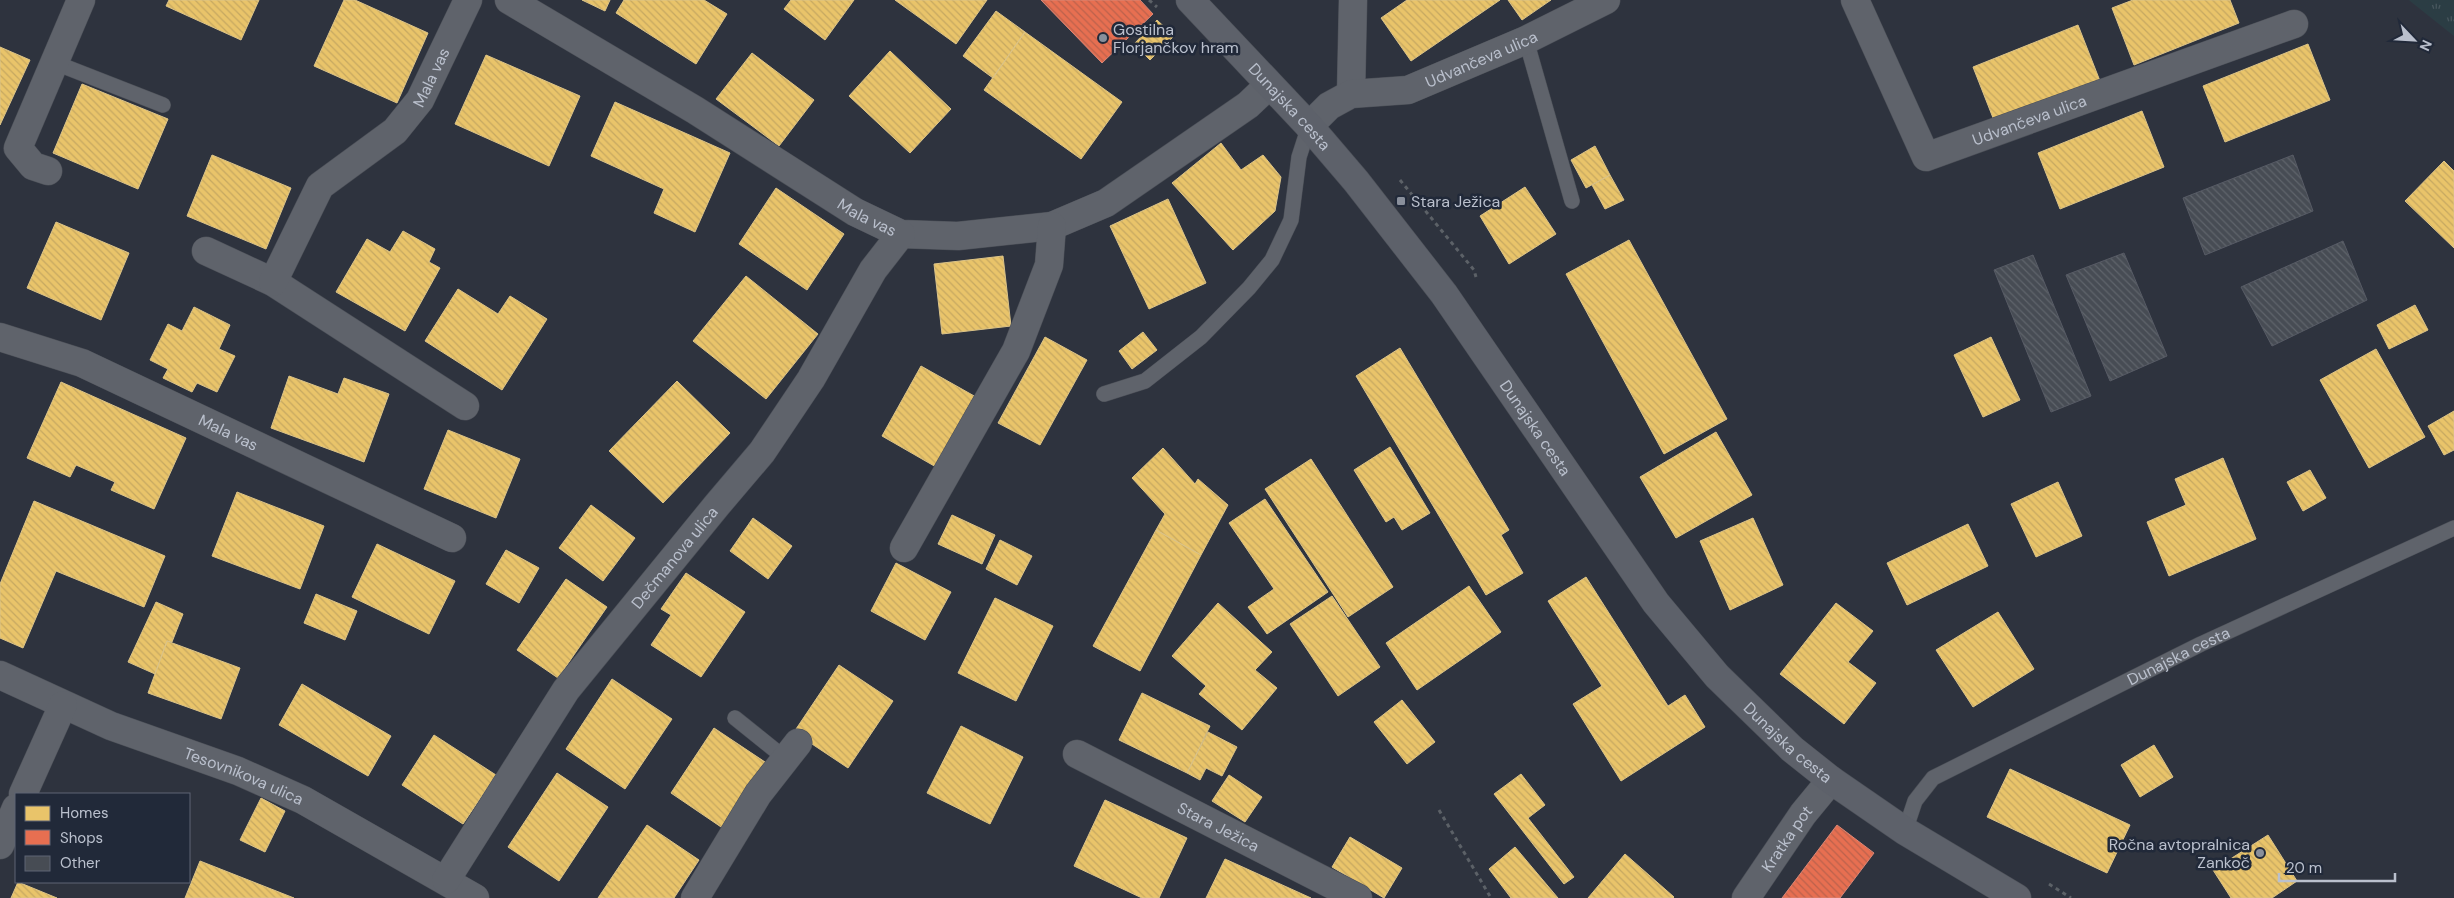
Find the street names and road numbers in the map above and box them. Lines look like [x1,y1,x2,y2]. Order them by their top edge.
street label: Udvančeva ulica [1422,26,1541,92]
street label: Mala vas [408,44,454,110]
street label: Dunajska cesta [1244,58,1336,155]
street label: Udvančeva ulica [1969,89,2089,150]
street label: Mala vas [834,193,900,241]
street label: Dunajska cesta [1495,376,1576,480]
street label: Mala vas [195,409,262,455]
street label: Dečmanova ulica [626,502,722,613]
street label: Dunajska cesta [2123,622,2233,690]
street label: Dunajska cesta [1739,697,1837,787]
street label: Tesovnikova ulica [181,742,307,809]
street label: Stara Ježica [1174,797,1263,856]
street label: Kratka pot [1756,801,1817,876]

